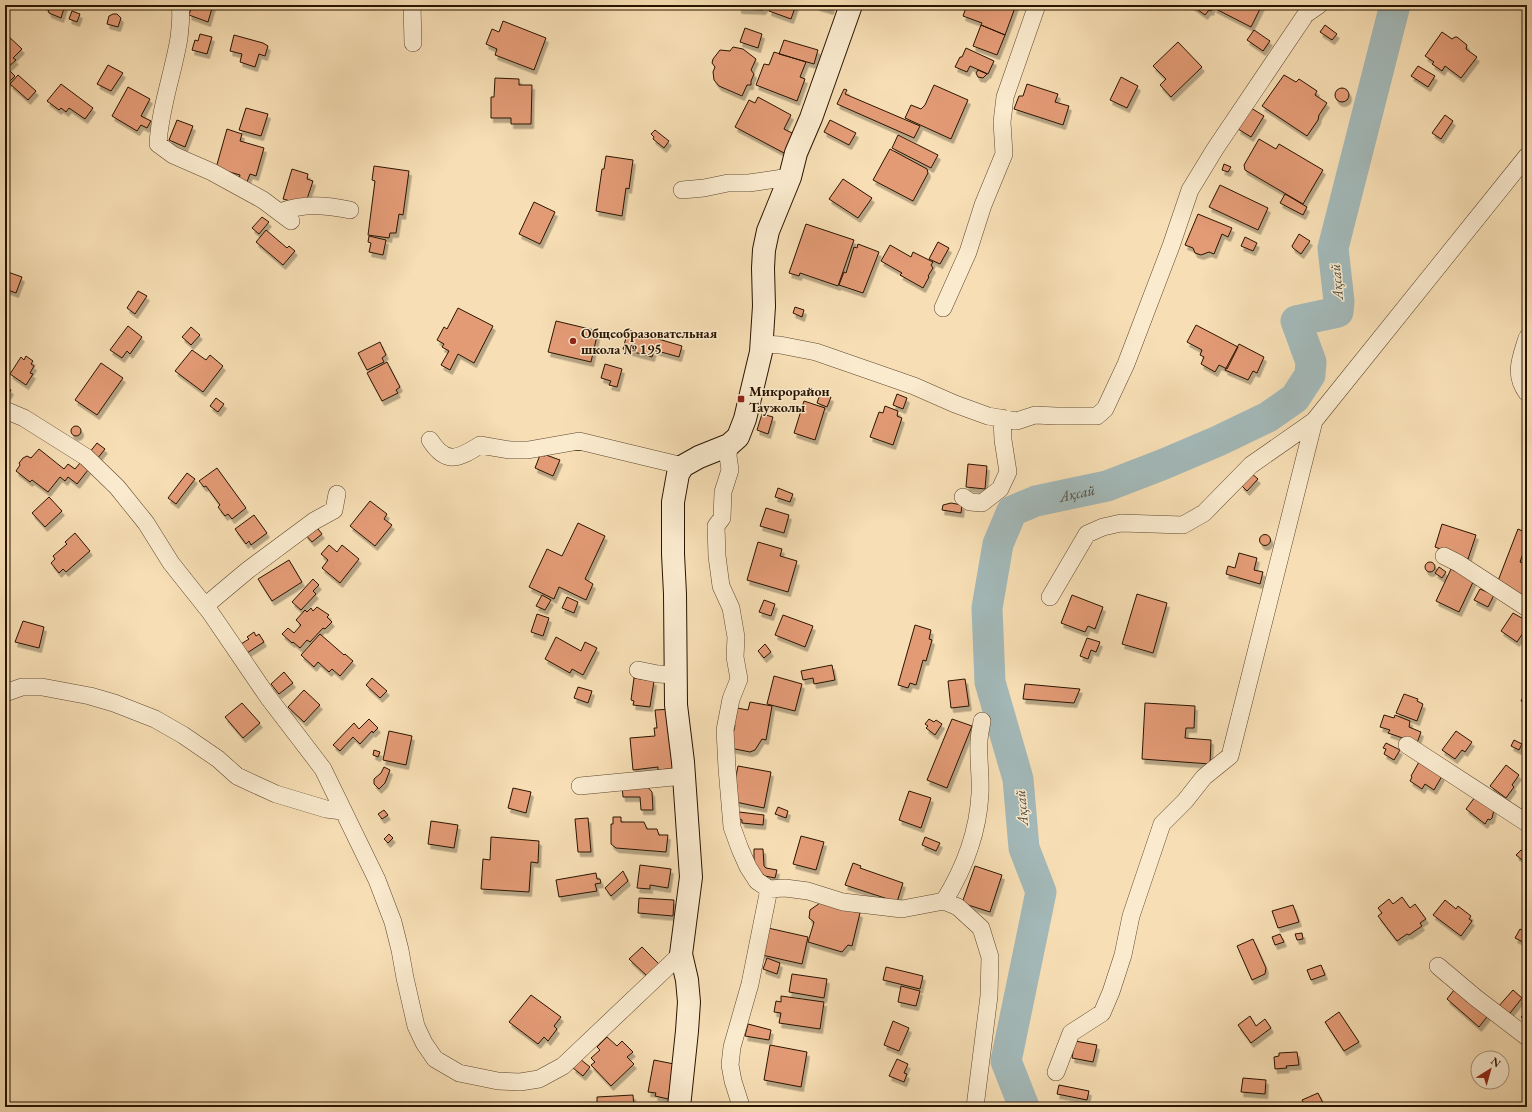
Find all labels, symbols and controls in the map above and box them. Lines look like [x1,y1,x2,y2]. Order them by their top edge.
water label: Ақсай [1325,263,1347,302]
place label: Общеобразовательная школа № 195 [581,324,718,358]
marker: Общеобразовательная школа № 195 [568,336,578,346]
place label: Микрорайон Таужолы [749,382,830,416]
marker: Микрорайон Таужолы [736,394,746,404]
water label: Ақсай [1056,479,1097,506]
water label: Ақсай [1010,789,1032,828]
north arrow [1470,1050,1510,1090]
text: N [1488,1054,1504,1070]

